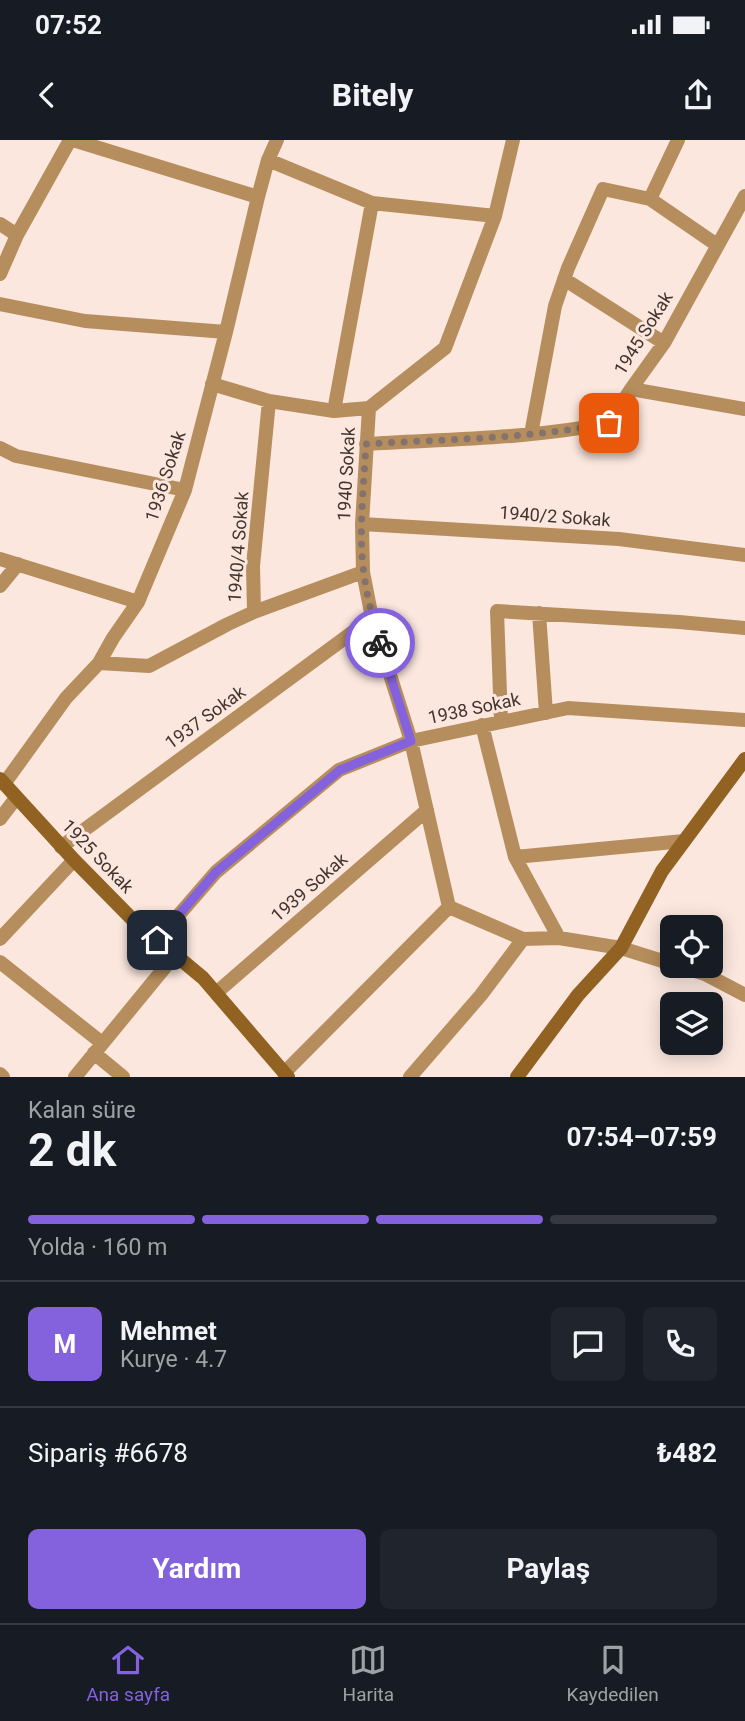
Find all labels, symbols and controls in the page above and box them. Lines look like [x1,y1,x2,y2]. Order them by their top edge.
text: 07:52 [35,10,102,40]
icon: back [28,76,66,114]
text: Bitely [332,76,413,114]
icon: share [679,76,717,114]
street label: 1945 Sokak [609,287,677,378]
pin [579,393,639,453]
icon: bag [590,404,628,442]
street label: 1940 Sokak [333,426,359,521]
street label: 1936 Sokak [141,427,190,524]
street label: 1940/4 Sokak [224,490,252,603]
street label: 1940/2 Sokak [499,502,612,530]
courier [345,608,415,678]
icon: bike [361,624,399,662]
street label: 1937 Sokak [161,680,250,753]
street label: 1938 Sokak [426,688,523,728]
street label: 1925 Sokak [58,815,139,898]
street label: 1939 Sokak [267,848,352,926]
pin [127,910,187,970]
map controls [660,915,723,1055]
button: locate [660,915,723,978]
icon: home [138,921,176,959]
button: layers [660,992,723,1055]
text: Kalan süre [28,1097,136,1124]
text: 07:54–07:59 [567,1122,717,1152]
text: 2 dk [28,1123,116,1177]
text: Yolda · 160 m [28,1234,167,1261]
button: chat [551,1307,625,1381]
button: phone [643,1307,717,1381]
text: Mehmet [120,1316,217,1346]
text: M [54,1329,76,1359]
text: Kurye · 4.7 [120,1346,227,1373]
text: Sipariş #6678 [28,1438,188,1468]
text: ₺482 [657,1438,717,1468]
button: Yardım [28,1529,366,1609]
button: Paylaş [380,1529,717,1609]
tab: Ana sayfa [86,1641,170,1706]
tab: Harita [343,1641,394,1706]
tab: Kaydedilen [566,1641,659,1706]

